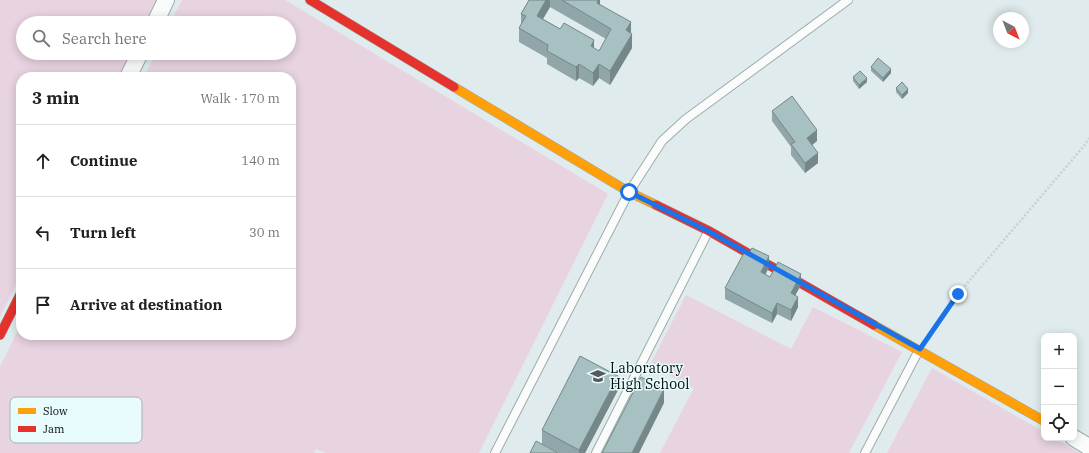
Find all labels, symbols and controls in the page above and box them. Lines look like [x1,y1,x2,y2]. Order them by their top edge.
north arrow [993,12,1029,48]
search box [16,16,296,60]
icon: search [30,27,52,49]
text: Search here [62,29,147,48]
text: 3 min [32,87,80,109]
text: Walk · 170 m [201,90,280,107]
icon: ahead [32,150,54,172]
text: Continue [70,151,137,170]
text: 140 m [241,152,280,169]
route start [620,183,638,201]
icon: left [32,222,54,244]
text: Turn left [70,223,136,242]
text: 30 m [249,224,280,241]
route end [949,285,967,303]
icon: arrive [32,294,54,316]
text: Arrive at destination [70,295,222,314]
map controls [1041,333,1077,441]
button: + [1041,333,1077,369]
place label: Laboratory High School [610,359,689,393]
school or university icon: Laboratory High School [589,367,607,385]
button: − [1041,369,1077,405]
legend [10,397,142,443]
text: Slow [43,404,68,418]
button: locate [1041,405,1077,441]
text: Jam [43,422,65,436]

